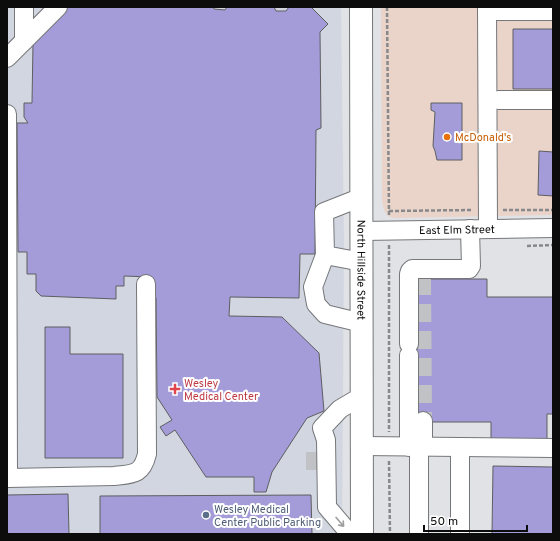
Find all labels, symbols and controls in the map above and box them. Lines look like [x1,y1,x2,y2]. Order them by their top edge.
place label: McDonald's [455,131,511,145]
marker: McDonald's [442,132,452,142]
street label: North Hillside Street [353,220,368,320]
street label: East Elm Street [419,223,495,238]
place label: Wesley Medical Center [184,377,259,404]
marker: Wesley Medical Center [169,383,181,395]
place label: Wesley Medical Center Public Parking [214,503,321,530]
scale bar [424,507,527,533]
marker: Wesley Medical Center Public Parking [201,510,211,520]
text: 50 m [430,514,458,530]
one-way arrow [335,517,344,527]

